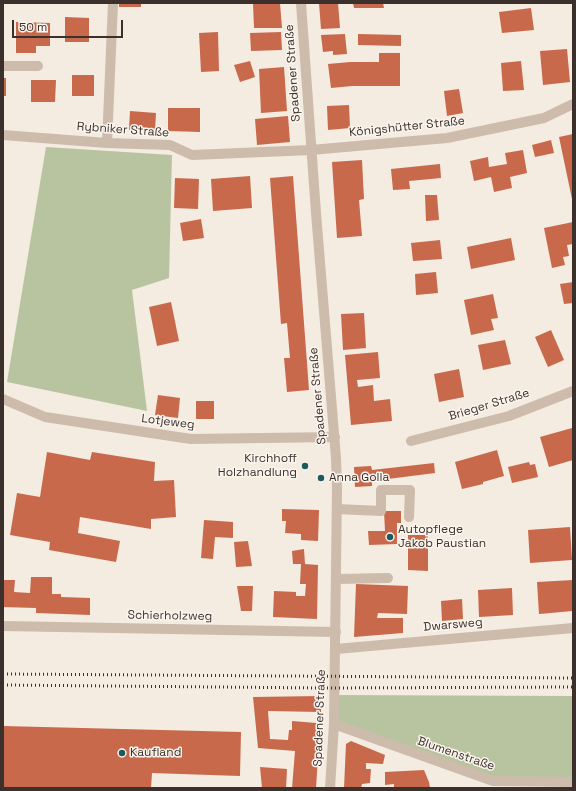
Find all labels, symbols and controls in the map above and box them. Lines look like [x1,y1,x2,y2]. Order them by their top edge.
scale bar [14,12,125,38]
text: 50 m [19,19,47,35]
street label: Spadener Straße [282,24,304,122]
street label: Königshütter Straße [348,114,466,140]
street label: Rybniker Straße [76,120,170,140]
street label: Spadener Straße [307,347,329,445]
street label: Brieger Straße [447,386,531,424]
street label: Lotjeweg [141,412,195,432]
place label: Kirchhoff Holzhandlung [218,452,297,480]
marker: Kirchhoff Holzhandlung [300,461,310,471]
place label: Anna Golla [329,471,389,485]
marker: Anna Golla [316,473,326,483]
place label: Autopflege Jakob Paustian [398,523,486,551]
marker: Autopflege Jakob Paustian [385,532,395,542]
street label: Schierholzweg [128,608,212,624]
street label: Dwarsweg [423,615,483,635]
street label: Spadener Straße [311,669,329,767]
street label: Blumenstraße [416,734,496,774]
place label: Kaufland [130,746,181,760]
marker: Kaufland [117,748,127,758]

